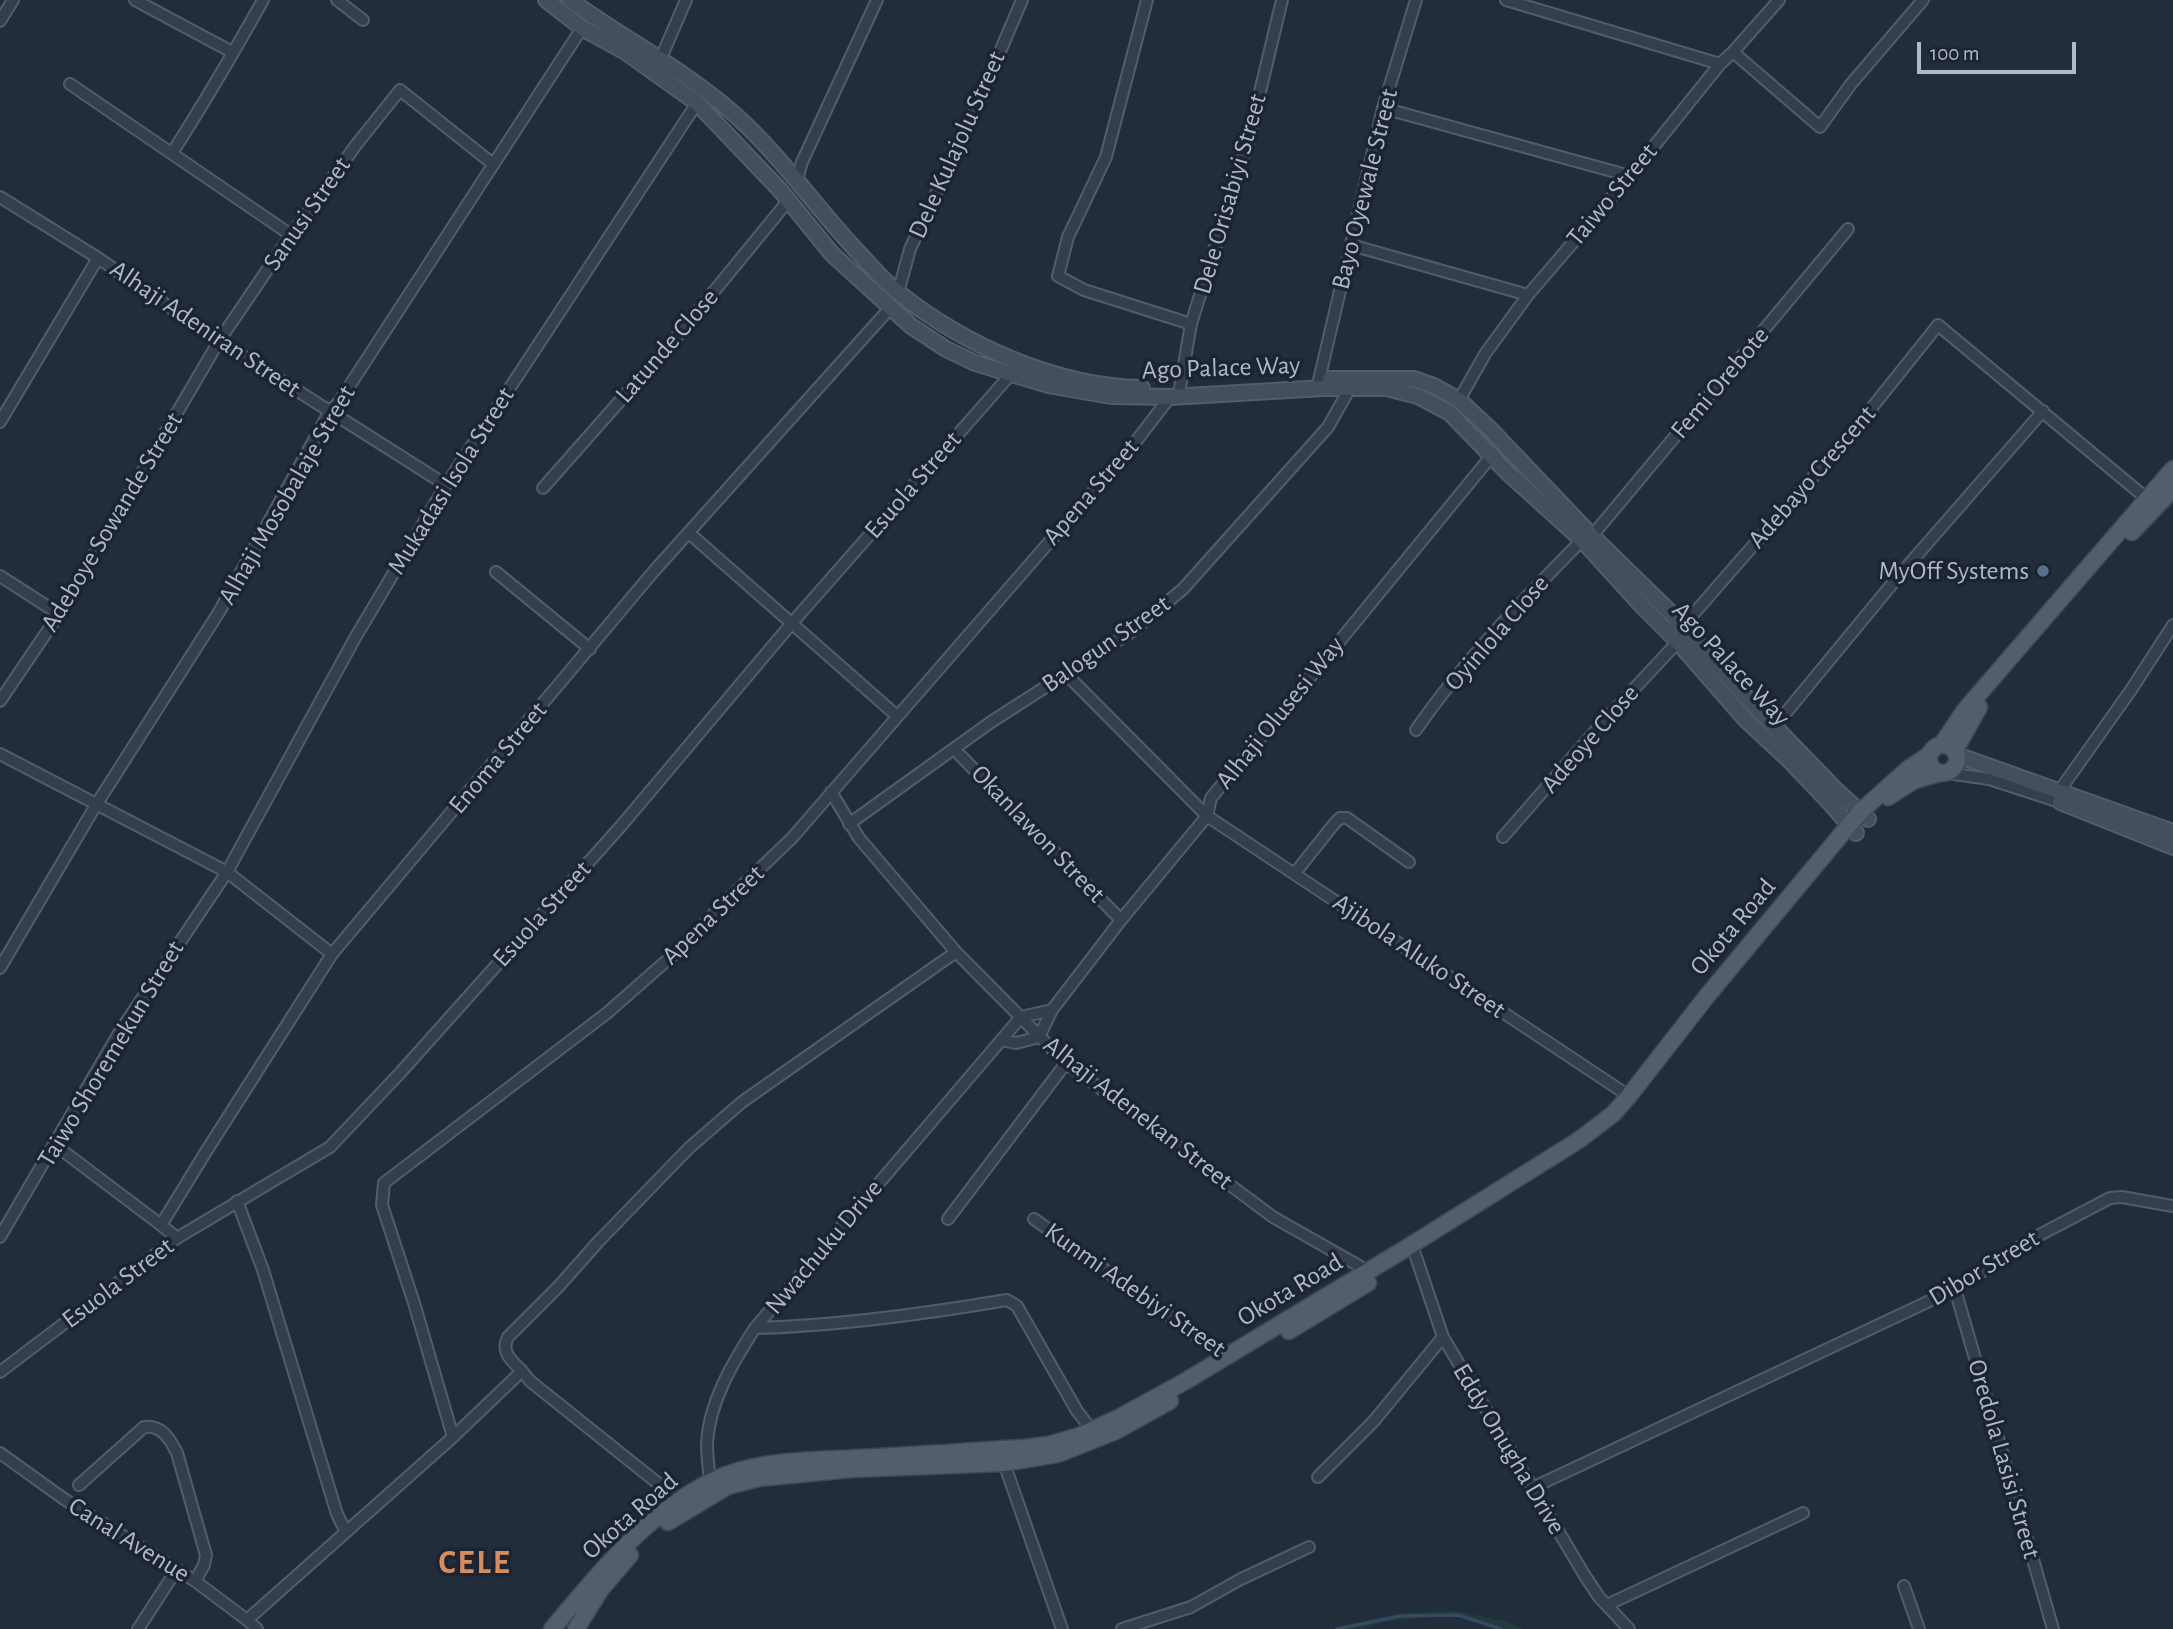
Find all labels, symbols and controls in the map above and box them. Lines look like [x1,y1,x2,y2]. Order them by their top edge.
scale bar [1921,28,2080,72]
text: 100 m [1930,43,1980,64]
street label: Dele Kulajolu Street [902,46,1012,244]
street label: Bayo Oyewale Street [1325,85,1405,293]
street label: Dele Orisabiyi Street [1186,90,1274,298]
street label: Taiwo Street [1560,137,1664,253]
street label: Sanusi Street [256,151,358,277]
street label: Alhaji Adeniran Street [104,254,306,404]
street label: Latunde Close [609,282,725,410]
street label: Femi Orebote [1664,321,1776,445]
street label: Ago Palace Way [1141,350,1301,386]
street label: Alhaji Mosobalaje Street [212,380,362,610]
street label: Mukadasi Isola Street [381,382,521,580]
street label: Adebayo Crescent [1741,399,1883,555]
street label: Adeboye Sowande Street [34,407,190,637]
street label: Esuola Street [858,425,968,545]
street label: Apena Street [1036,432,1146,552]
place label: MyOff Systems [1879,555,2029,587]
marker: MyOff Systems [2035,563,2051,579]
street label: Oyinlola Close [1438,569,1556,697]
street label: Balogun Street [1036,588,1176,700]
street label: Ago Palace Way [1665,595,1797,733]
street label: Alhaji Olusesi Way [1209,631,1351,795]
street label: Adeoye Close [1534,678,1646,800]
street label: Enoma Street [442,696,554,820]
street label: Okanlawon Street [964,759,1112,909]
street label: Esuola Street [486,854,598,974]
street label: Apena Street [655,858,771,972]
street label: Okota Road [1683,872,1783,982]
street label: Ajibola Aluko Street [1327,887,1511,1025]
street label: Taiwo Shoremekun Street [31,935,191,1173]
street label: Alhaji Adenekan Street [1037,1029,1239,1197]
street label: Nwachuku Drive [759,1173,889,1321]
street label: Kunmi Adebiyi Street [1038,1216,1232,1364]
street label: Dibor Street [1923,1223,2045,1313]
street label: Esuola Street [56,1231,180,1335]
street label: Okota Road [1232,1246,1348,1334]
street label: Oredola Lasisi Street [1961,1356,2047,1562]
street label: Eddy Onugha Drive [1446,1358,1572,1540]
street label: Okota Road [576,1466,684,1566]
street label: Canal Avenue [63,1490,195,1590]
district label: CELE [439,1543,511,1583]

